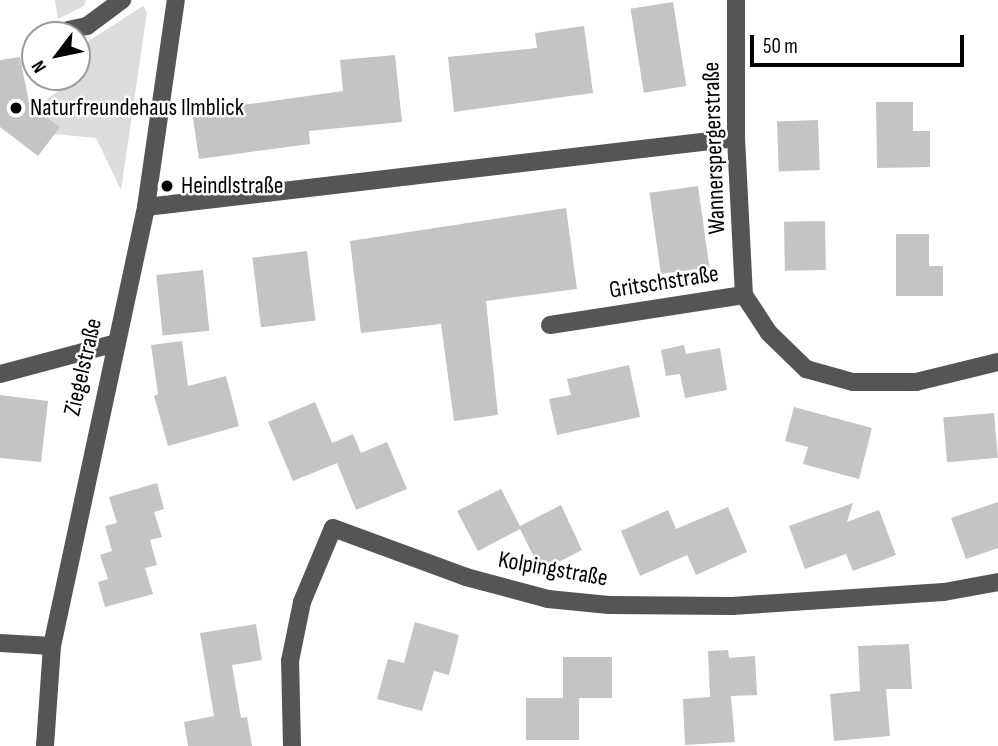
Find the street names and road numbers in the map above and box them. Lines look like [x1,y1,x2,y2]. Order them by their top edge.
street label: Wannerspergerstraße [697,61,731,235]
street label: Gritschstraße [607,259,721,305]
street label: Ziegelstraße [58,315,108,419]
street label: Kolpingstraße [496,545,610,593]

